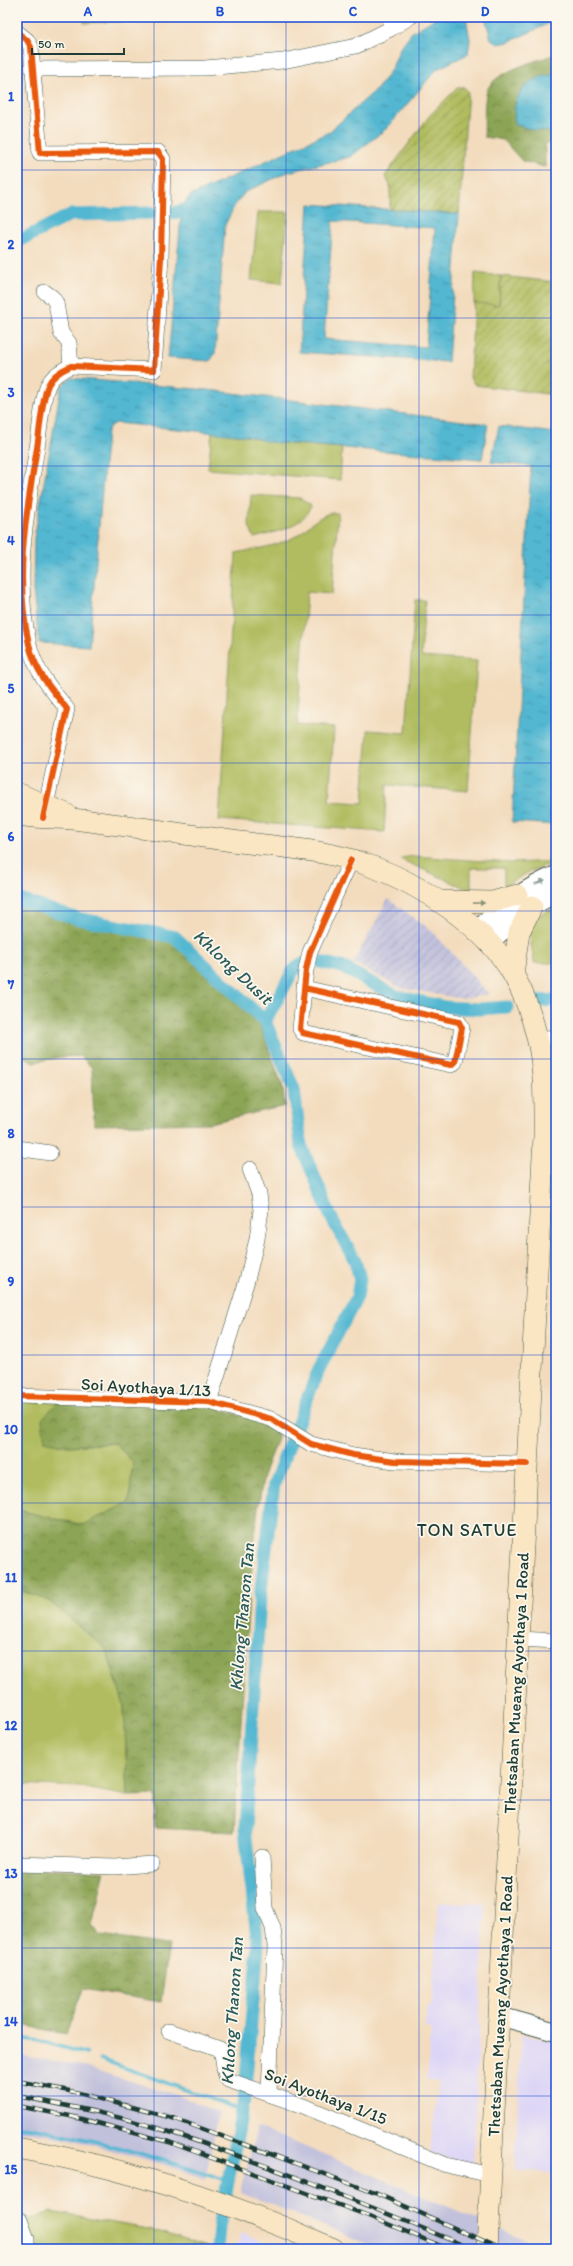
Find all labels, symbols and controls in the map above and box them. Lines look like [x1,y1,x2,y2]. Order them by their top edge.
text: A [83,4,93,19]
text: B [216,4,225,19]
text: C [349,4,358,19]
text: D [481,4,490,19]
scale bar [32,30,124,56]
text: 50 m [38,37,64,51]
text: 1 [8,89,14,104]
text: 2 [8,237,15,252]
text: 3 [7,385,15,400]
text: 4 [7,533,15,548]
text: 5 [8,681,15,696]
text: 6 [8,829,15,844]
one-way arrow [534,878,546,884]
one-way arrow [473,899,485,906]
water label: Khlong Dusit [189,925,279,1011]
text: 7 [7,977,15,992]
text: 8 [7,1126,15,1141]
text: 9 [8,1274,15,1289]
street label: Soi Ayothaya 1/13 [80,1374,212,1400]
text: 10 [4,1422,18,1437]
district label: TON SATUE [417,1519,517,1541]
water label: Khlong Thanon Tan [225,1542,259,1692]
street label: Thetsaban Mueang Ayothaya 1 Road [499,1551,533,1814]
text: 11 [5,1570,17,1585]
text: 12 [5,1718,18,1733]
text: 13 [4,1866,18,1881]
street label: Thetsaban Mueang Ayothaya 1 Road [483,1874,517,2137]
water label: Khlong Thanon Tan [216,1936,248,2086]
text: 14 [4,2014,18,2029]
street label: Soi Ayothaya 1/15 [262,2063,390,2129]
text: 15 [5,2162,18,2177]

